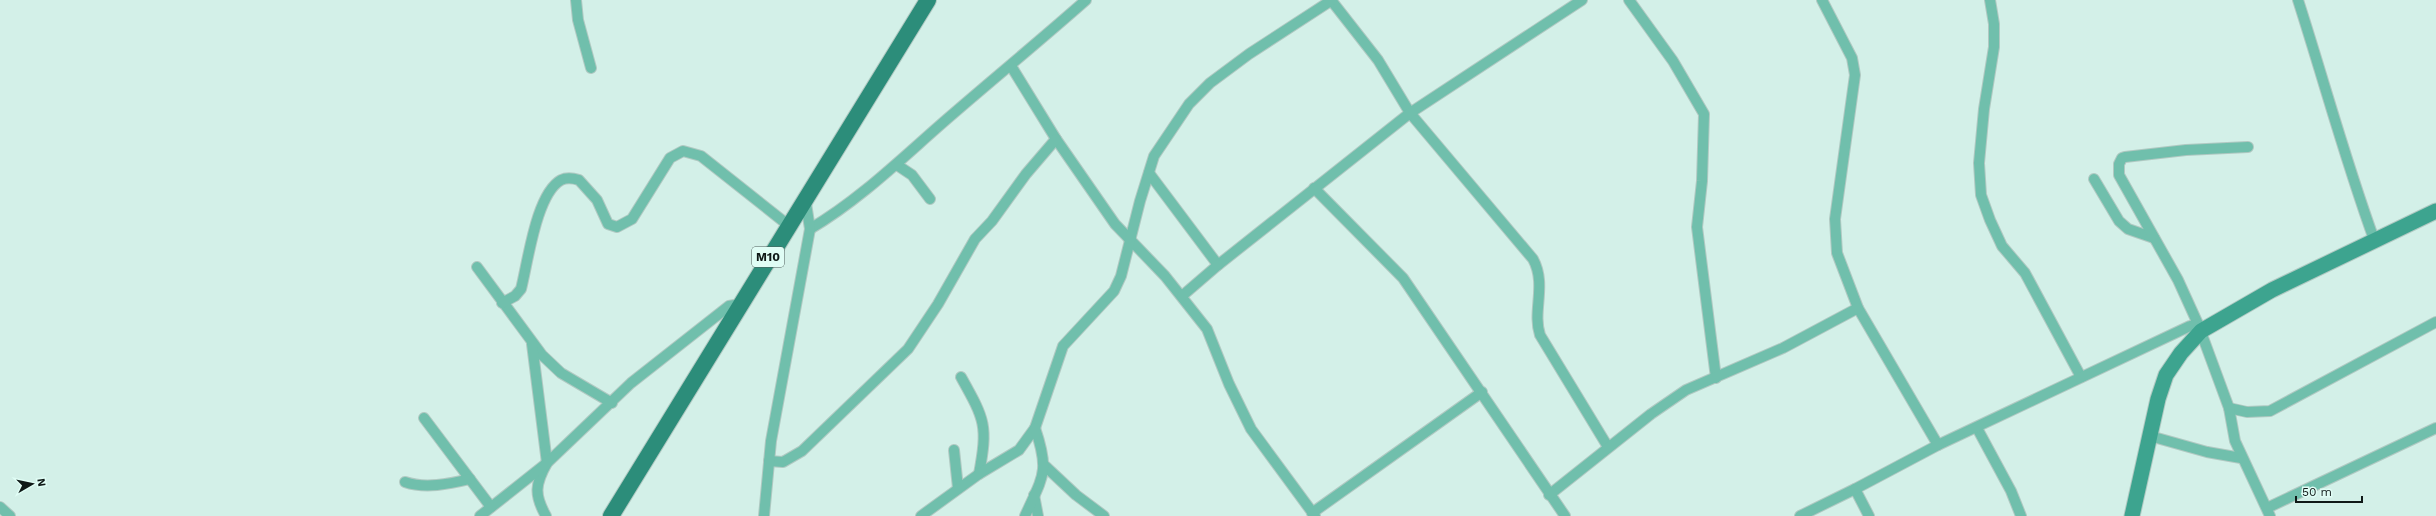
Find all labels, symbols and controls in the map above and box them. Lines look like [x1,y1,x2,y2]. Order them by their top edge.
road number: M10 [752,247,784,267]
north arrow [12,464,52,504]
text: N [34,477,48,488]
scale bar [2296,478,2362,504]
text: 50 m [2302,485,2332,499]

